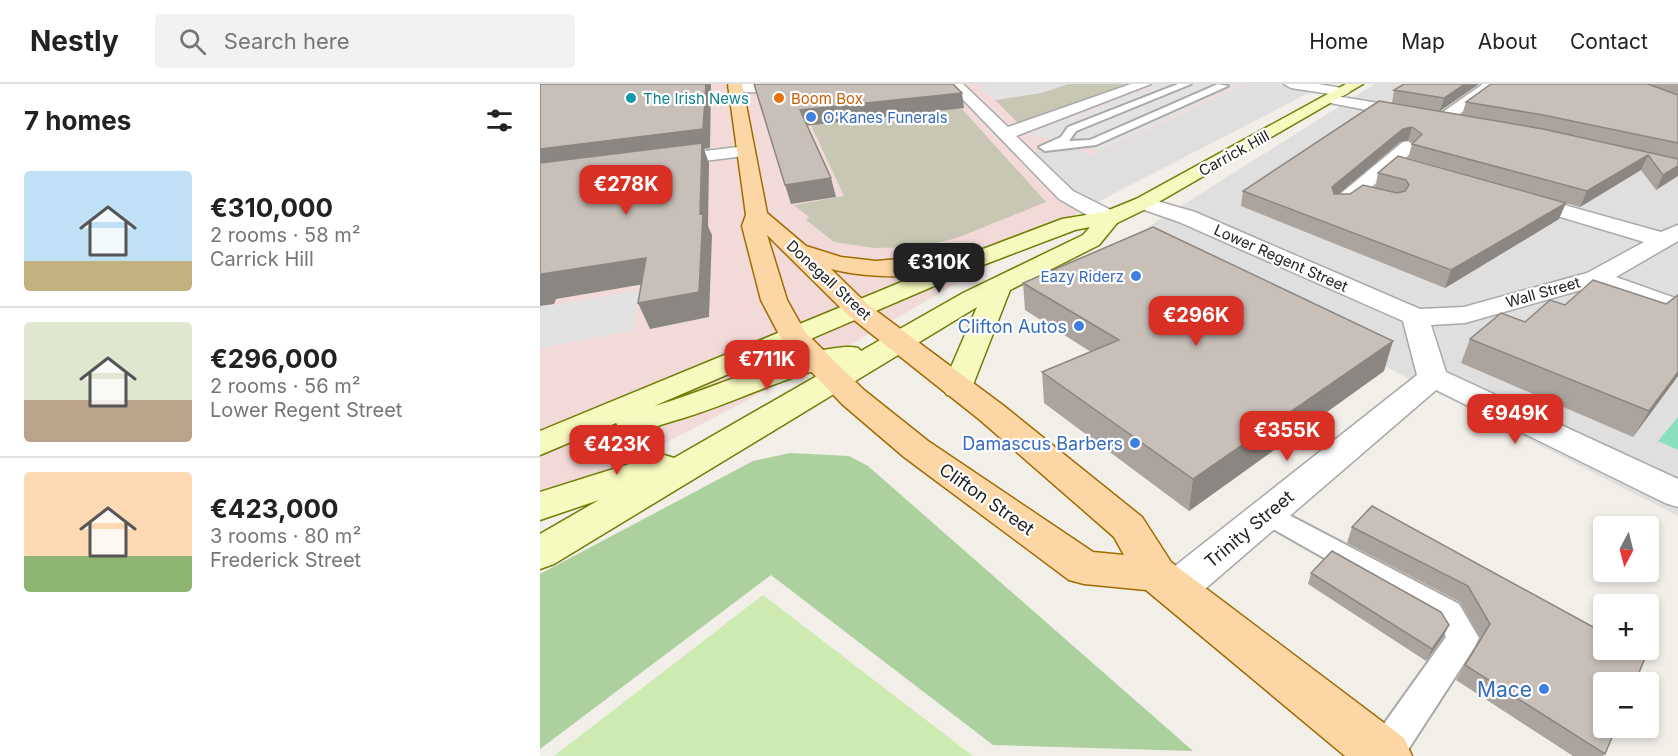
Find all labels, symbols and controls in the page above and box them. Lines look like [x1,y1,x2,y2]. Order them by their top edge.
search box [155,14,575,68]
text: Nestly [30,24,119,58]
icon: search [176,25,209,58]
text: Search here [224,28,350,54]
text: Home [1309,29,1368,54]
text: Map [1401,29,1445,54]
text: About [1478,29,1537,54]
text: Contact [1570,29,1648,54]
place label: The Irish News [643,89,749,108]
place label: Boom Box [791,89,863,108]
marker: The Irish News [624,91,638,105]
marker: Boom Box [772,91,786,105]
icon: filters [483,104,516,137]
text: 7 homes [24,105,131,136]
place label: O'Kanes Funerals [823,108,948,127]
marker: O'Kanes Funerals [804,110,818,124]
street label: Carrick Hill [1195,126,1273,180]
pin: €278K [584,165,668,216]
text: €278K [593,172,659,196]
text: €310,000 [210,192,333,223]
icon: home [72,195,144,267]
street label: Lower Regent Street [1211,220,1351,296]
text: 2 rooms · 58 m² [210,223,361,247]
street label: Donegall Street [783,236,875,324]
pin: €310K [897,243,981,294]
text: Carrick Hill [210,247,314,271]
text: €310K [907,250,971,274]
place label: Eazy Riderz [1040,267,1124,286]
marker: Eazy Riderz [1129,269,1143,283]
street label: Wall Street [1504,272,1582,312]
pin: €296K [1154,296,1238,347]
text: €296K [1163,303,1229,327]
place label: Clifton Autos [958,316,1067,337]
marker: Clifton Autos [1072,319,1086,333]
pin: €711K [725,340,809,391]
text: €296,000 [210,343,338,374]
icon: home [72,346,144,418]
text: €711K [739,347,795,371]
text: 2 rooms · 56 m² [210,374,361,398]
pin: €949K [1473,394,1557,445]
text: Lower Regent Street [210,398,402,422]
text: €949K [1481,401,1549,425]
pin: €355K [1245,411,1329,462]
text: €355K [1254,418,1320,442]
pin: €423K [575,425,659,476]
text: €423K [583,432,651,456]
place label: Damascus Barbers [962,433,1123,454]
marker: Damascus Barbers [1128,436,1142,450]
street label: Clifton Street [936,459,1039,539]
street label: Trinity Street [1200,486,1298,572]
text: €423,000 [210,493,339,524]
icon: home [72,496,144,568]
north arrow [1593,516,1659,582]
map controls [1593,516,1659,738]
text: 3 rooms · 80 m² [210,524,361,548]
text: Frederick Street [210,548,361,572]
button: + [1593,594,1659,660]
button: − [1593,672,1659,738]
place label: Mace [1477,677,1532,702]
marker: Mace [1537,682,1551,696]

